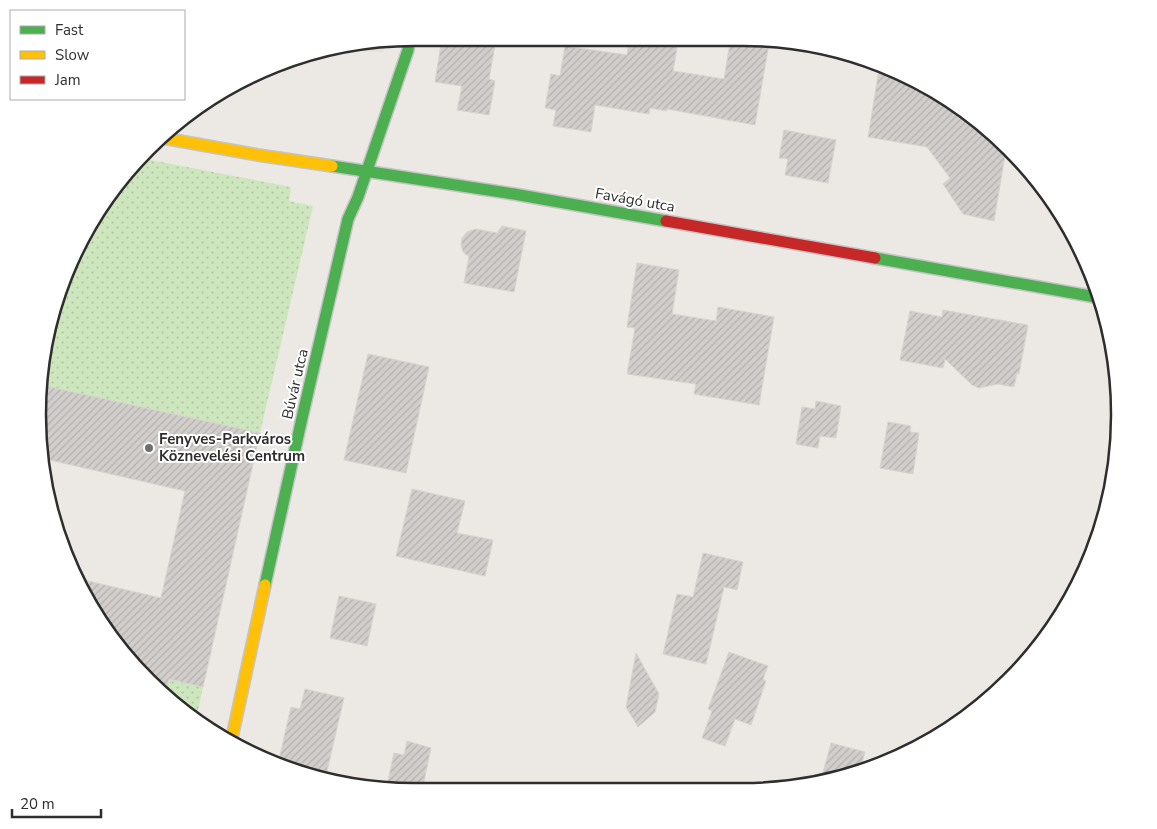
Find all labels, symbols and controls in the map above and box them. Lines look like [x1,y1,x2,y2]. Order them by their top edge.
legend [10,10,185,100]
text: Fast [55,20,84,40]
text: Slow [55,45,90,65]
text: Jam [54,70,81,90]
street label: Favágó utca [594,183,676,217]
street label: Búvár utca [277,347,313,421]
place label: Fenyves-Parkváros Köznevelési Centrum [159,429,305,466]
marker: Fenyves-Parkváros Köznevelési Centrum [143,442,155,454]
scale bar [12,786,101,818]
text: 20 m [20,794,55,814]

